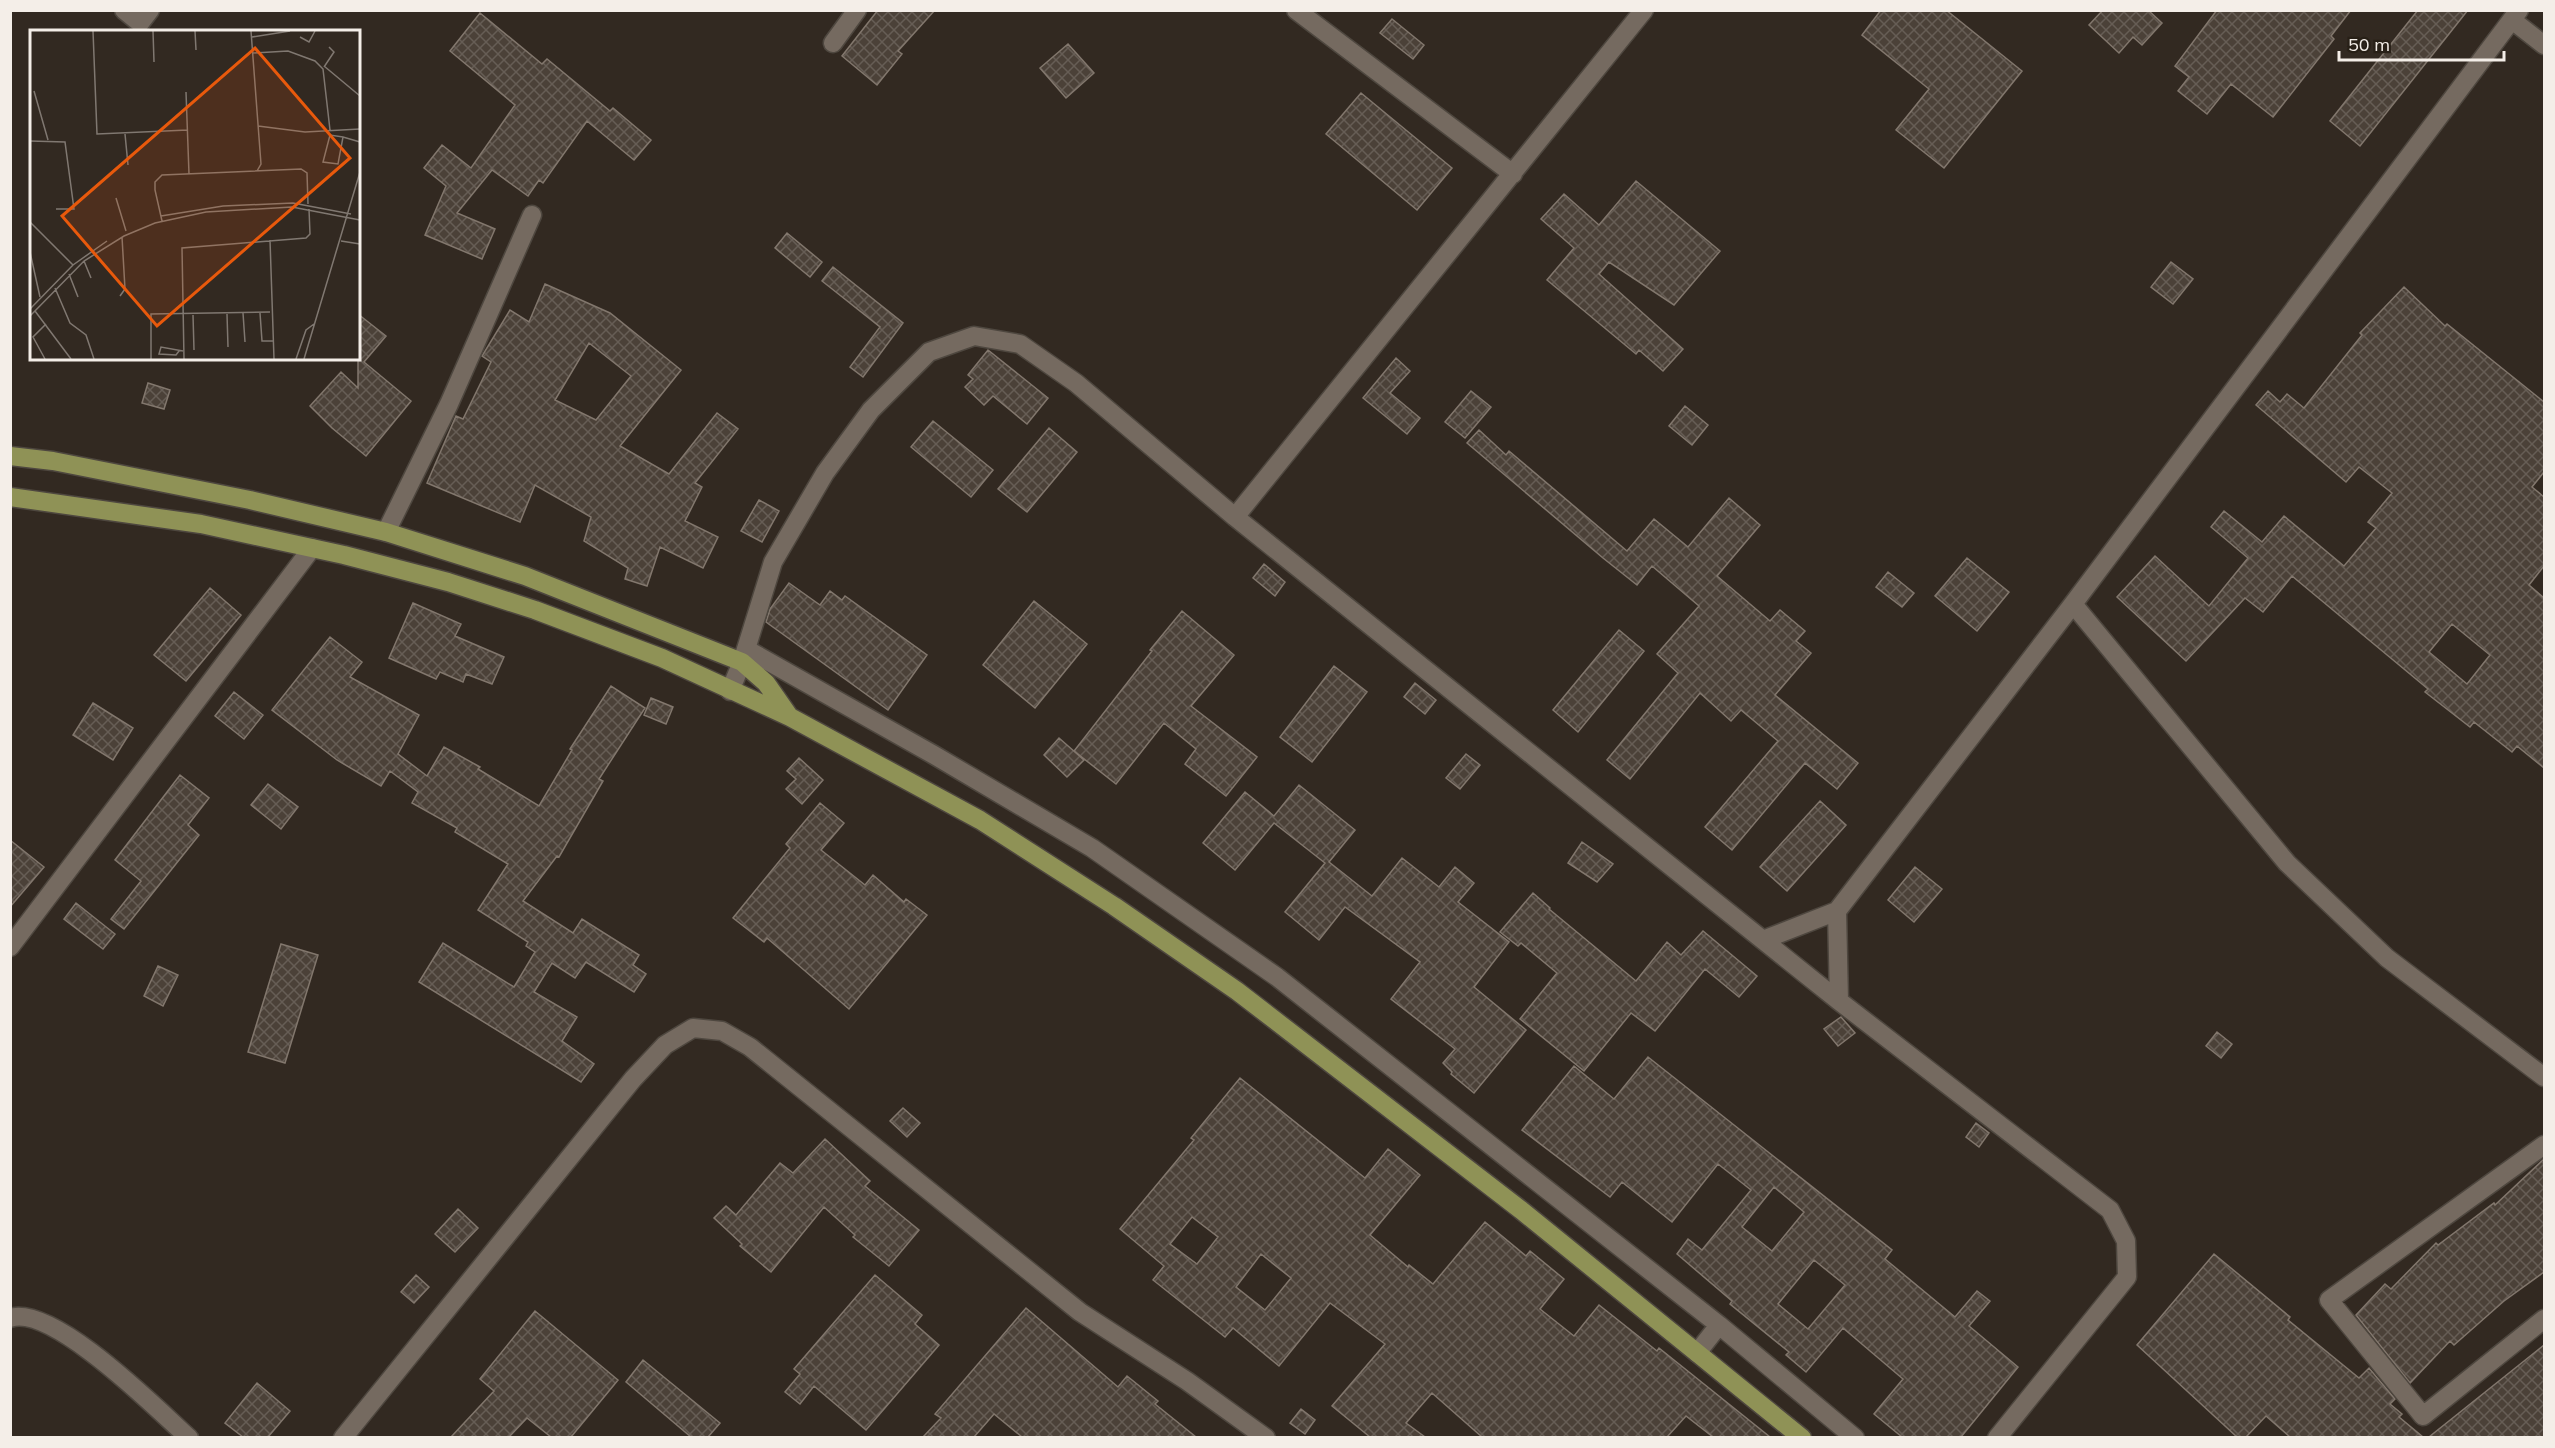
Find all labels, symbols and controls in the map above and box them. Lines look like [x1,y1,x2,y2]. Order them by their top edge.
scale bar [2339,24,2504,62]
inset map [30,30,360,360]
text: 50 m [2348,33,2390,56]

